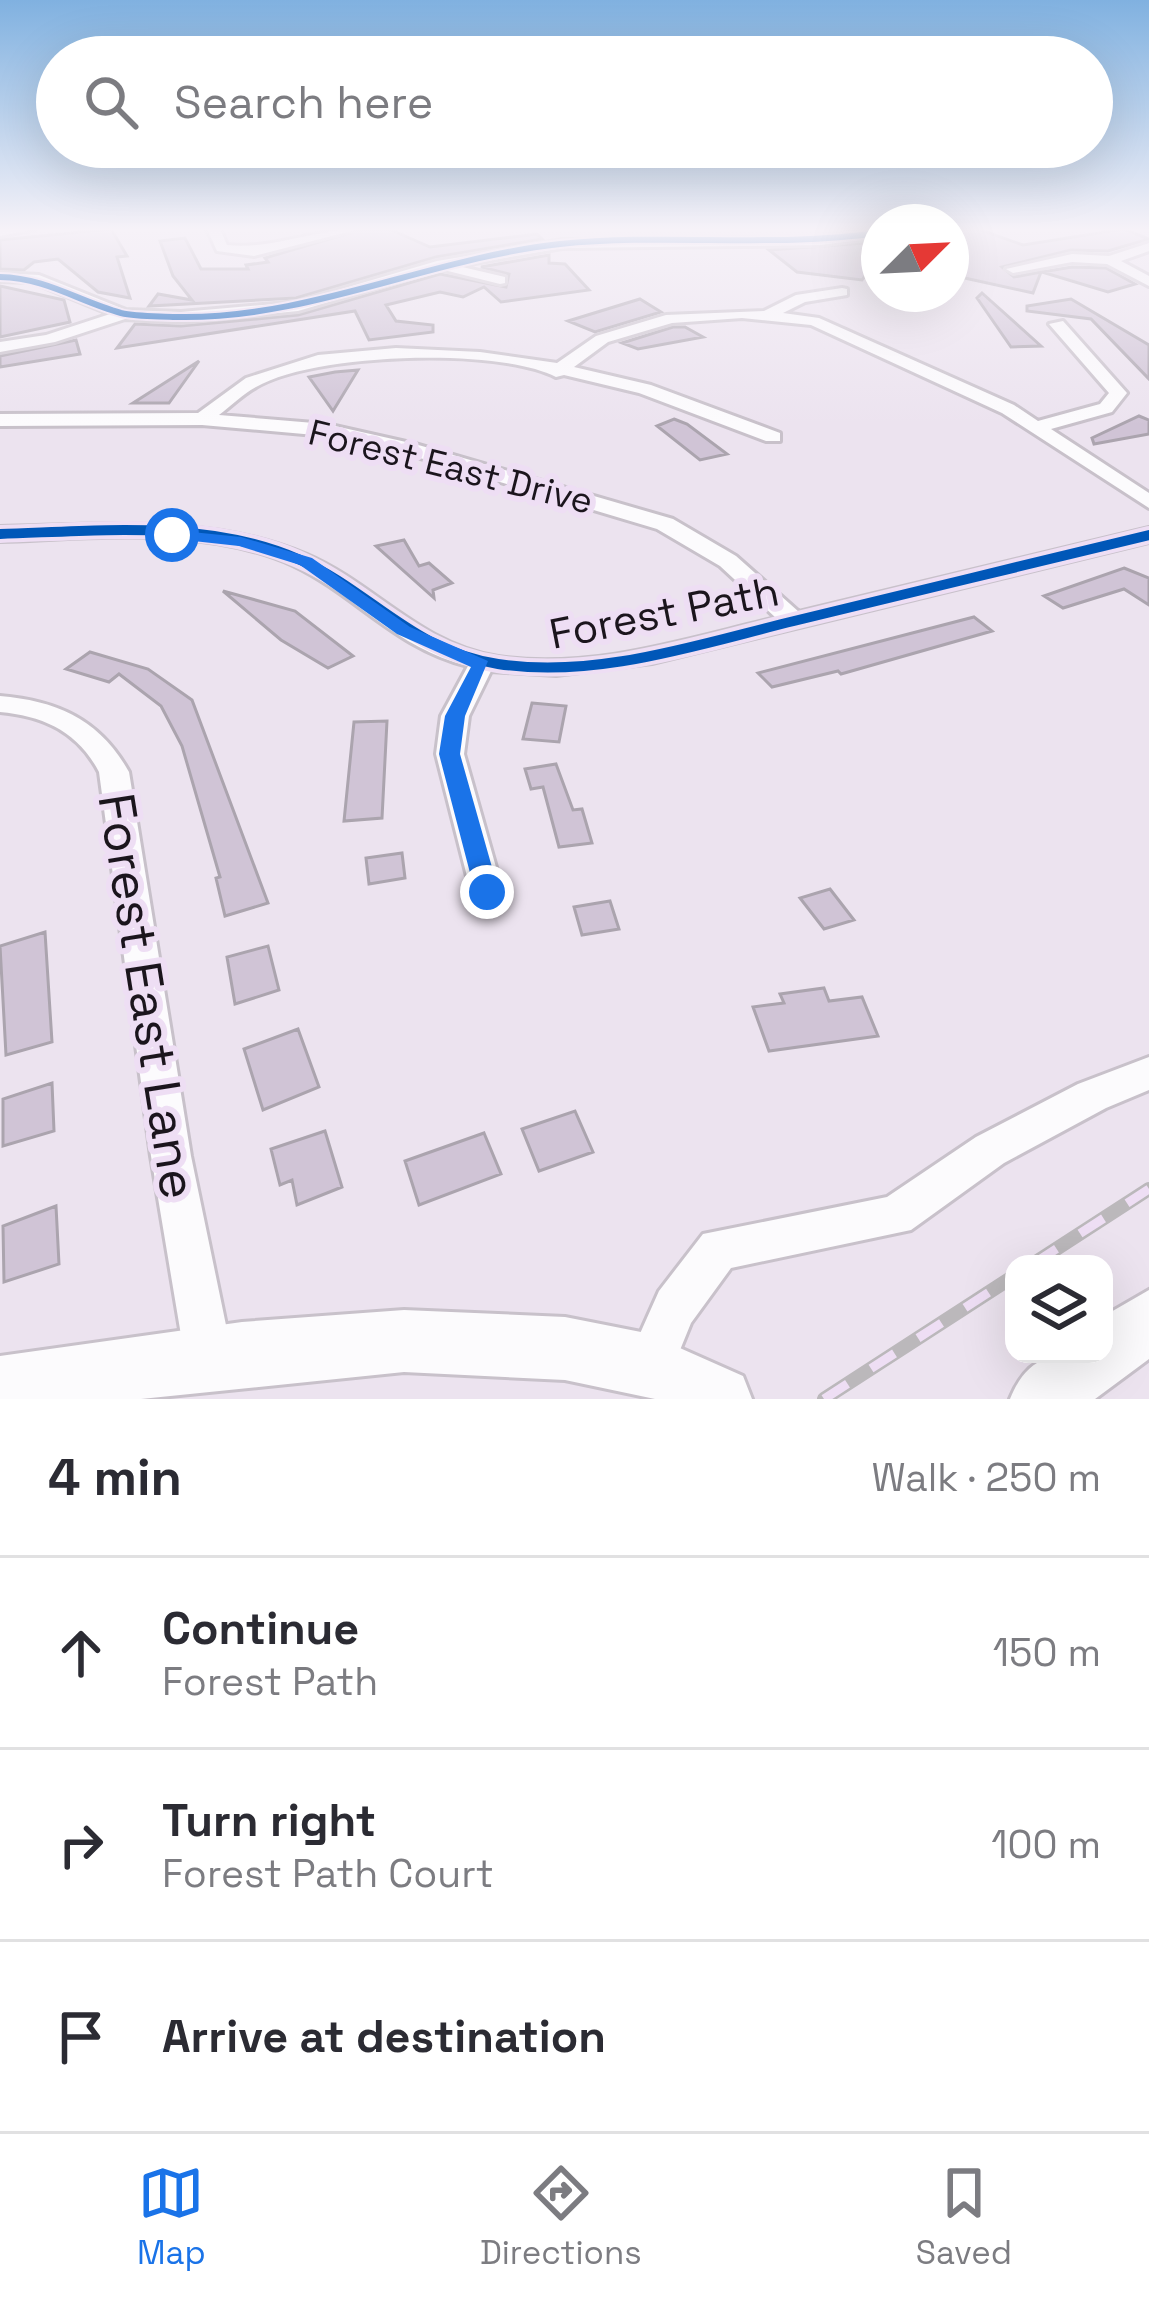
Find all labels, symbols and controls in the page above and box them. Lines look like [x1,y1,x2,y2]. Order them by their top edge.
search box [36,36,1113,168]
icon: search [78,69,144,135]
text: Search here [174,74,433,131]
north arrow [861,204,969,312]
street label: Forest East Drive [304,409,598,525]
route start [145,508,199,562]
street label: Forest Path [545,564,783,661]
street label: Forest East Lane [83,789,212,1203]
route end [460,865,514,919]
map controls [1005,1255,1113,1363]
button: layers [1005,1255,1113,1363]
text: 4 min [48,1445,182,1510]
text: Walk · 250 m [872,1453,1101,1502]
text: Continue [162,1600,359,1657]
icon: ahead [48,1620,114,1686]
text: 150 m [993,1628,1101,1677]
text: Forest Path [162,1657,378,1706]
text: Turn right [162,1792,376,1849]
icon: right [48,1812,114,1878]
text: 100 m [991,1820,1101,1869]
text: Forest Path Court [162,1849,494,1898]
icon: arrive [48,2004,114,2070]
text: Arrive at destination [162,2008,606,2065]
tab: Map [137,2160,206,2274]
tab: Directions [480,2160,642,2274]
tab: Saved [916,2160,1012,2274]

